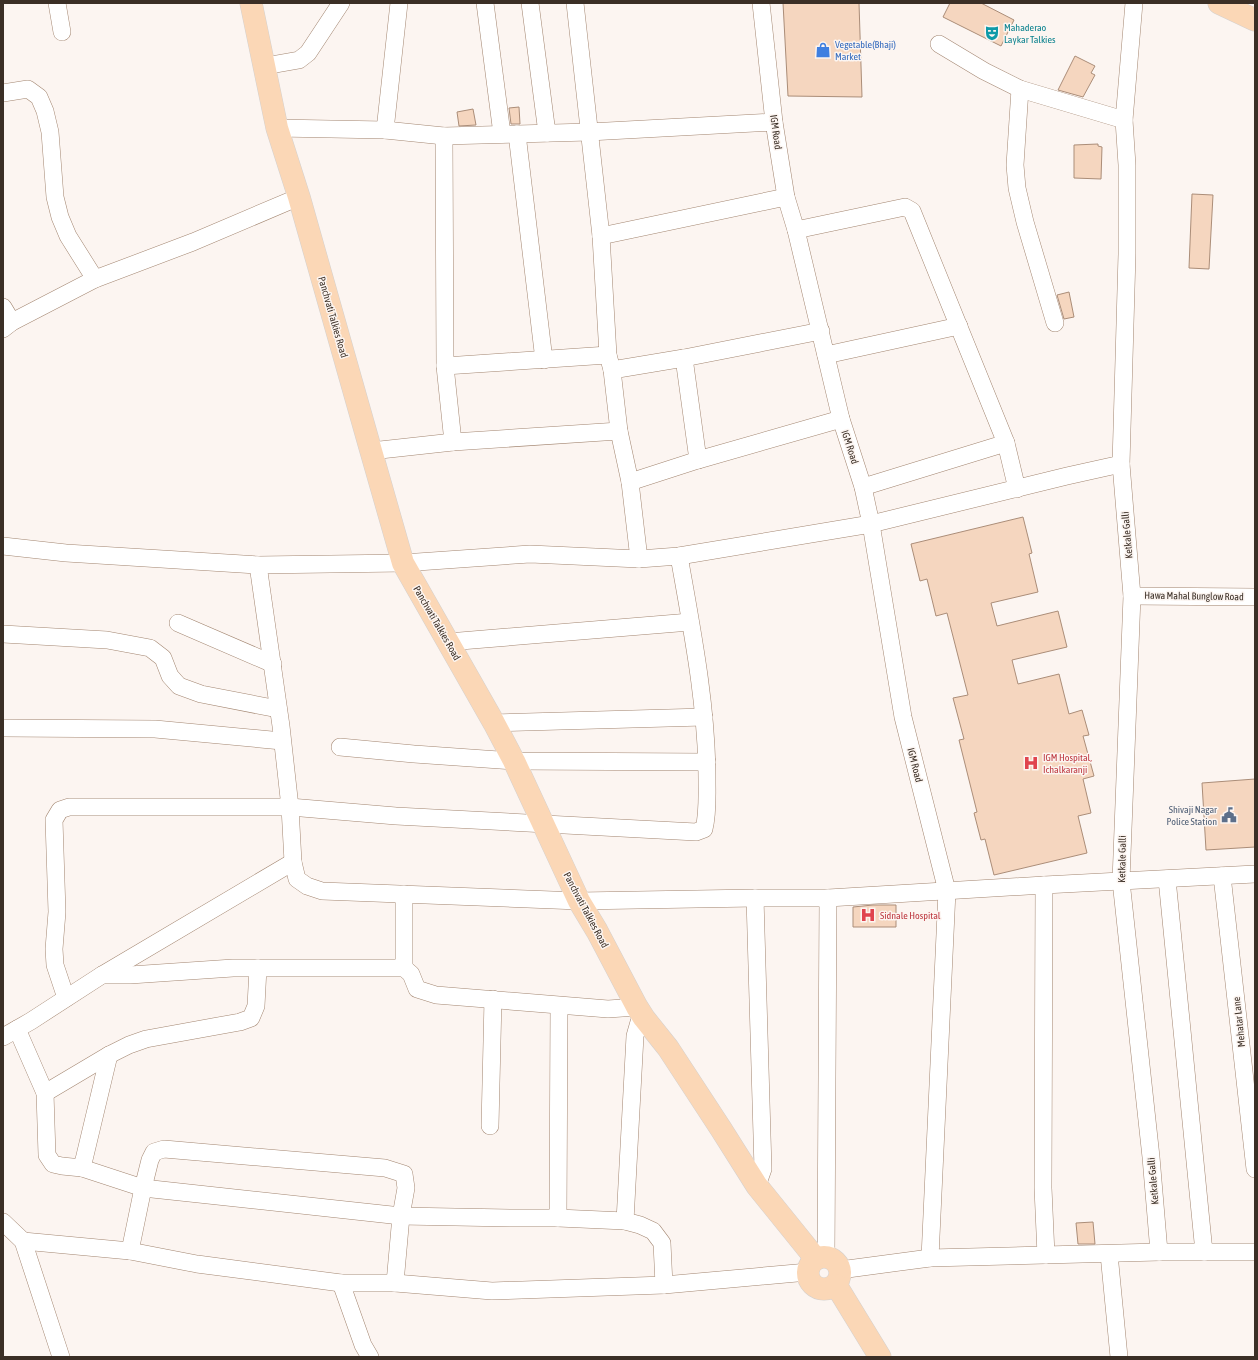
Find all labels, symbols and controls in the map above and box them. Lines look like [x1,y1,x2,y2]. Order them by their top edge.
place label: Mahaderao Laykar Talkies [1004,22,1056,45]
theatre icon: Mahaderao Laykar Talkies [983,24,1001,42]
place label: Vegetable(Bhaji) Market [835,39,896,62]
shop icon: Vegetable(Bhaji) Market [814,41,832,59]
street label: IGM Road [768,114,784,150]
street label: Panchvati Talkies Road [316,275,350,359]
street label: IGM Road [839,429,861,466]
street label: Ketkale Galli [1119,511,1135,559]
street label: Panchvati Talkies Road [411,584,463,662]
street label: Hawa Mahal Bunglow Road [1144,590,1244,602]
street label: IGM Road [905,747,925,784]
place label: IGM Hospital, Ichalkaranji [1043,752,1092,775]
hospital icon: IGM Hospital, Ichalkaranji [1022,754,1040,772]
place label: Shivaji Nagar Police Station [1166,804,1218,827]
public building icon: Shivaji Nagar Police Station [1220,806,1238,824]
street label: Ketkale Galli [1116,835,1128,883]
street label: Panchvati Talkies Road [561,870,611,950]
hospital icon: Sidnale Hospital [859,906,877,924]
place label: Sidnale Hospital [880,910,941,921]
street label: Mehatar Lane [1231,996,1247,1048]
street label: Ketkale Galli [1145,1157,1161,1205]

